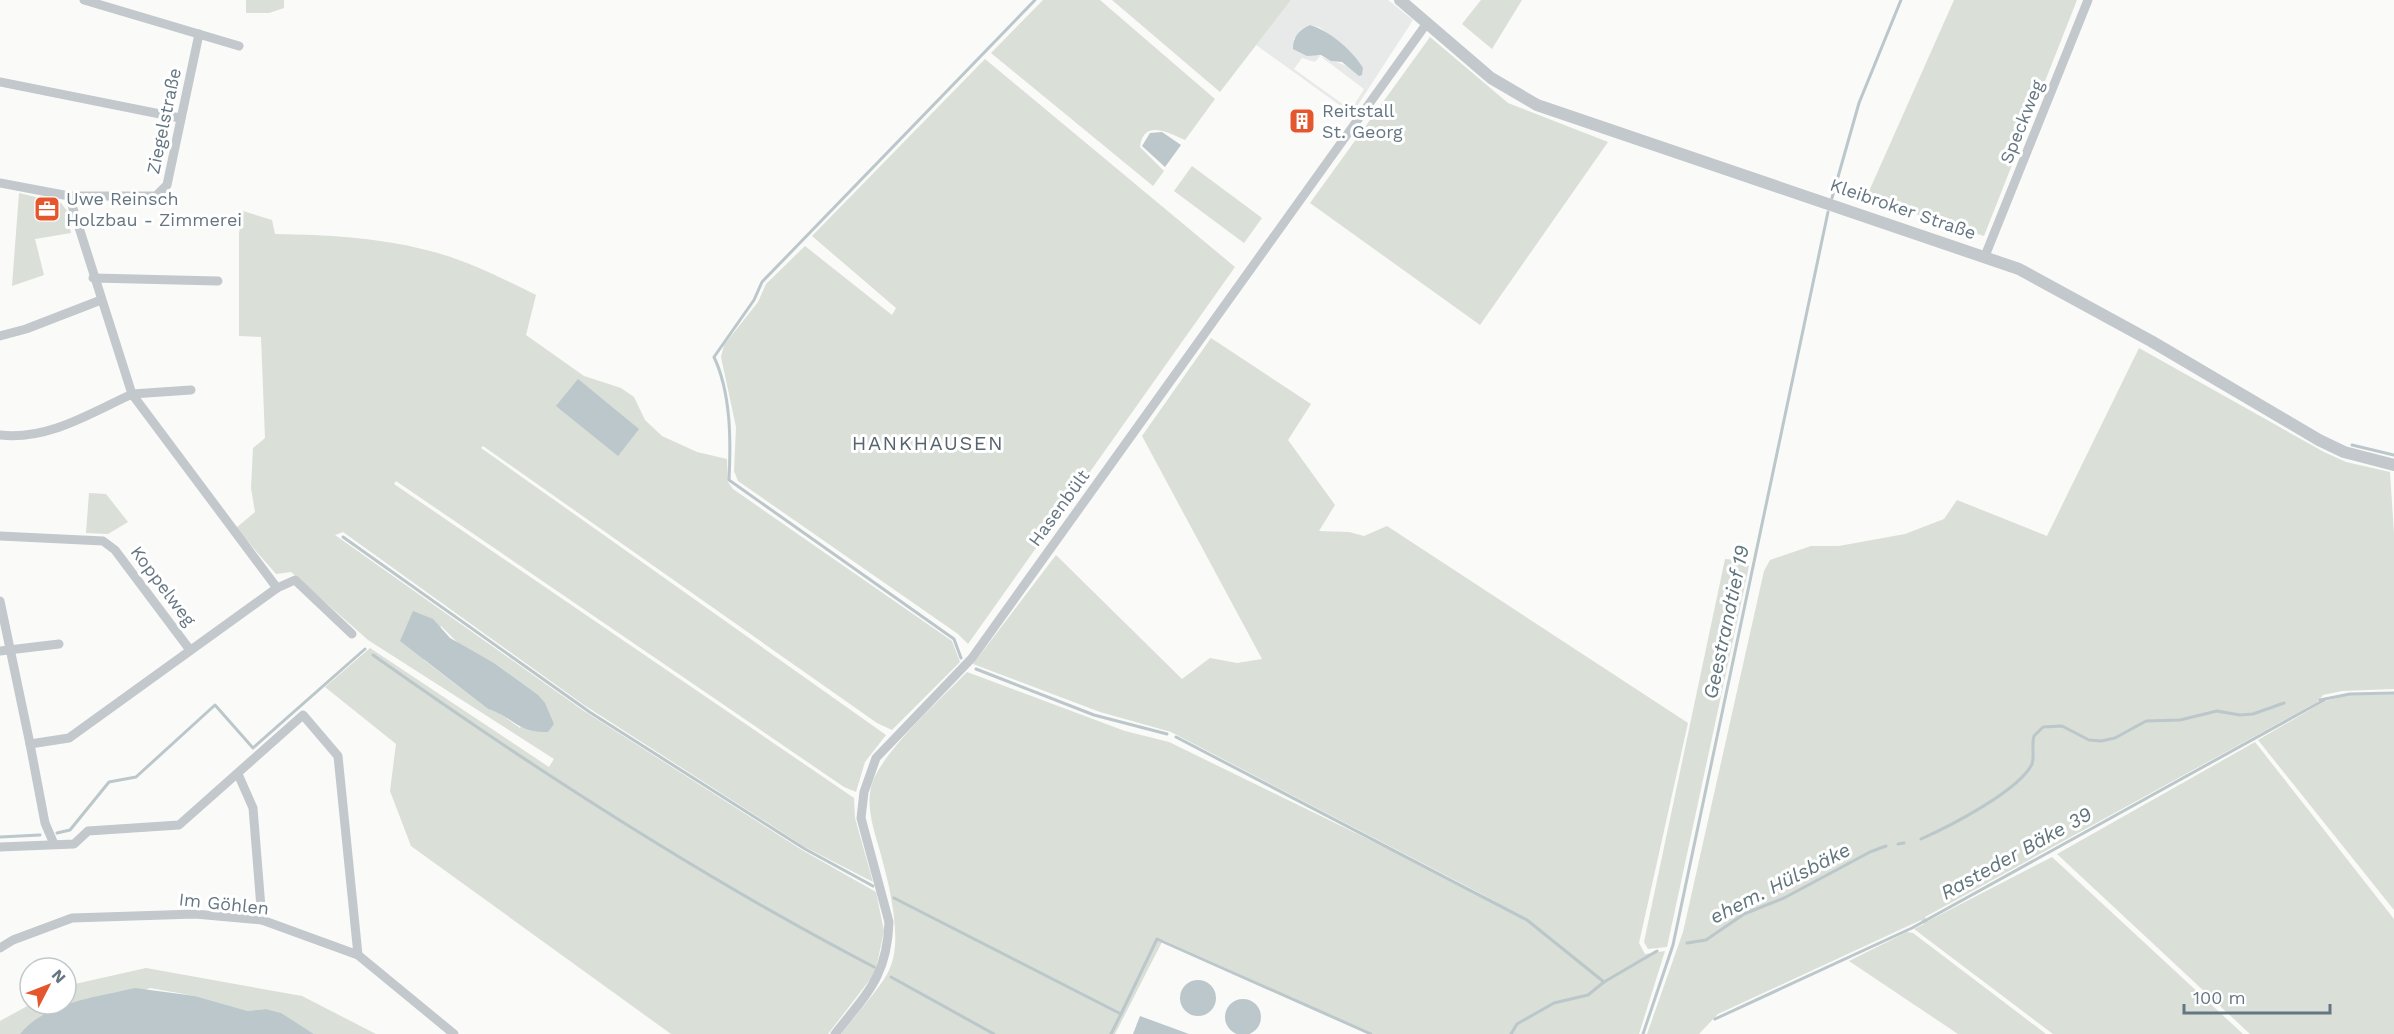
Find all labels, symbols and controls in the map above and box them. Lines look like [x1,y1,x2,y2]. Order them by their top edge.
street label: Ziegelstraße [142,66,185,176]
street label: Speckweg [1995,77,2048,167]
place label: Reitstall St. Georg [1322,100,1403,142]
building icon: Reitstall St. Georg [1287,106,1317,136]
street label: Kleibroker Straße [1827,174,1979,243]
place label: Uwe Reinsch Holzbau - Zimmerei [66,188,242,230]
office icon: Uwe Reinsch Holzbau - Zimmerei [32,194,62,224]
district label: HANKHAUSEN [852,431,1004,455]
street label: Hasenbült [1024,465,1094,550]
street label: Koppelweg [127,542,201,630]
water label: Geestrandtief 19 [1698,543,1754,701]
water label: Rasteder Bäke 39 [1936,801,2096,905]
water label: ehem. Hülsbäke [1706,837,1854,929]
street label: Im Göhlen [178,888,270,919]
north arrow [18,956,78,1016]
text: N [48,966,70,987]
scale bar [2184,977,2330,1015]
text: 100 m [2193,987,2246,1008]

